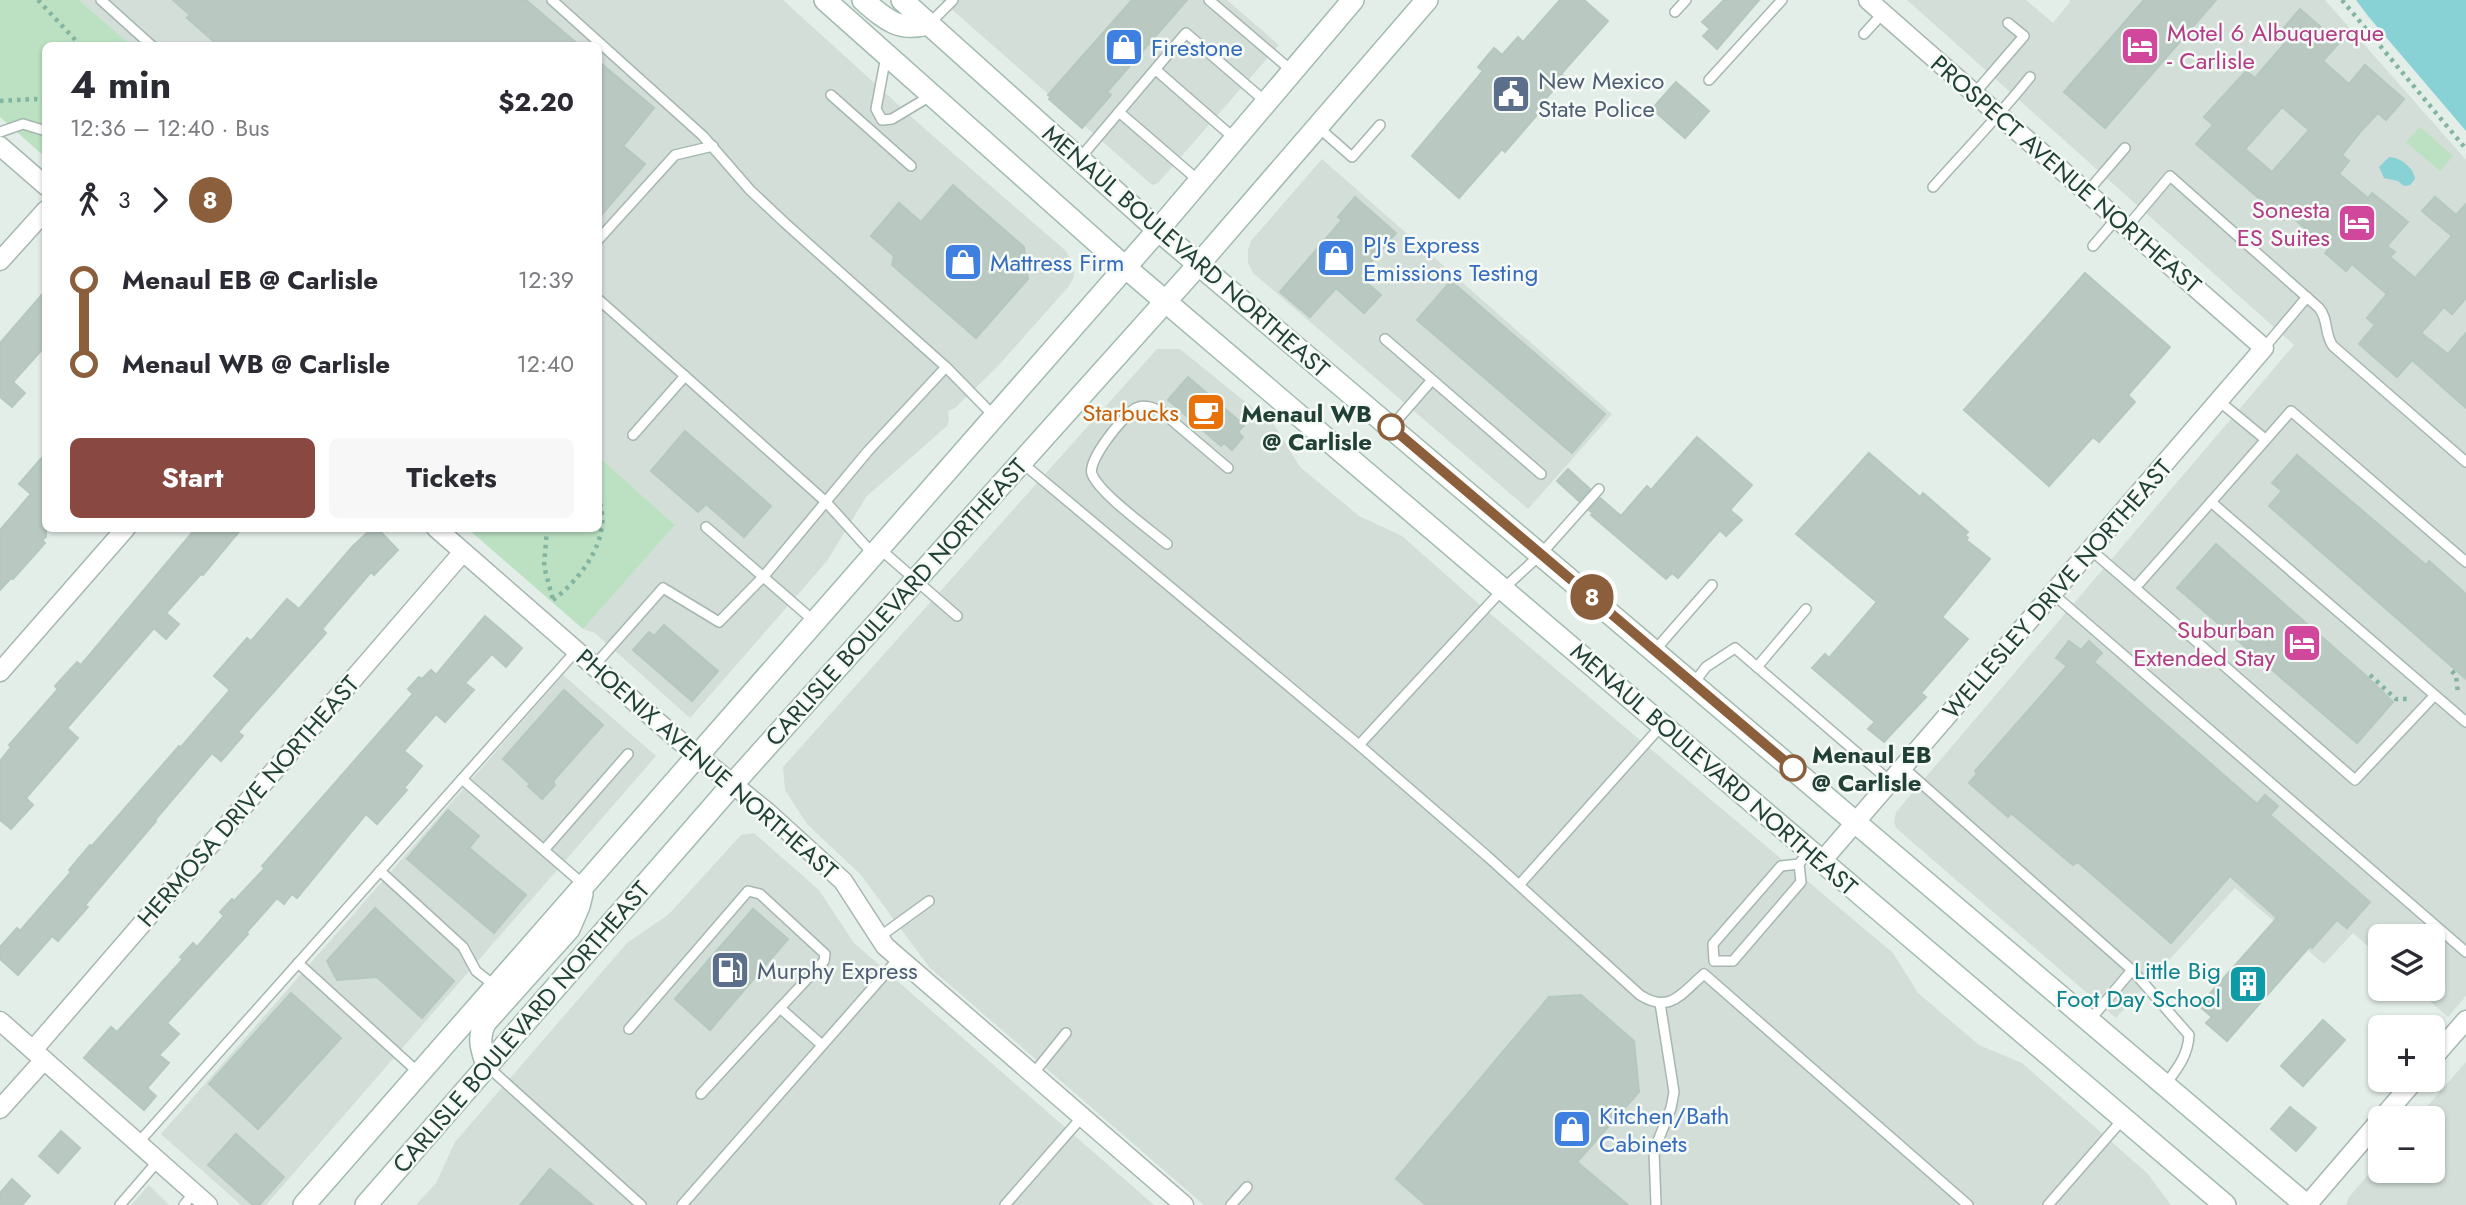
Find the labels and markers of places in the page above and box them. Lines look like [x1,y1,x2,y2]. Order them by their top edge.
place label: Motel 6 Albuquerque - Carlisle [2167,15,2384,78]
hotel icon: Motel 6 Albuquerque - Carlisle [2119,25,2161,67]
shop icon: Firestone [1103,26,1145,68]
place label: Firestone [1151,30,1243,65]
place label: New Mexico State Police [1538,63,1664,126]
public building icon: New Mexico State Police [1490,73,1532,115]
place label: Sonesta ES Suites [2237,192,2330,255]
hotel icon: Sonesta ES Suites [2336,202,2378,244]
place label: PJ's Express Emissions Testing [1363,227,1538,290]
shop icon: PJ's Express Emissions Testing [1315,237,1357,279]
shop icon: Mattress Firm [942,241,984,283]
place label: Mattress Firm [990,245,1124,280]
cafe icon: Starbucks [1185,391,1227,433]
place label: Starbucks [1082,395,1179,430]
place label: Menaul WB @ Carlisle [1241,396,1372,459]
marker: Menaul WB @ Carlisle [1378,414,1404,440]
place label: Suburban Extended Stay [2133,612,2275,675]
hotel icon: Suburban Extended Stay [2281,622,2323,664]
place label: Menaul EB @ Carlisle [1812,737,1932,800]
marker: Menaul EB @ Carlisle [1780,755,1806,781]
fuel station icon: Murphy Express [709,949,751,991]
place label: Murphy Express [757,953,918,988]
place label: Little Big Foot Day School [2056,953,2221,1016]
building icon: Little Big Foot Day School [2227,963,2269,1005]
place label: Kitchen/Bath Cabinets [1599,1098,1729,1161]
shop icon: Kitchen/Bath Cabinets [1551,1108,1593,1150]

